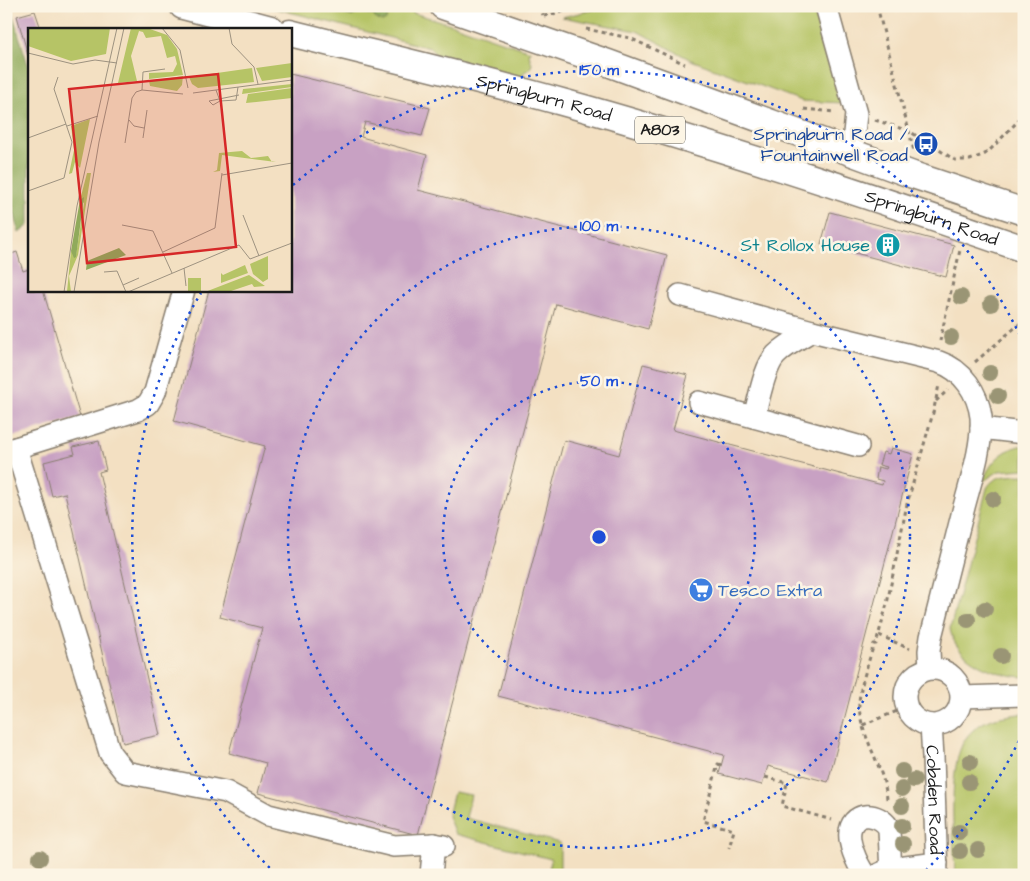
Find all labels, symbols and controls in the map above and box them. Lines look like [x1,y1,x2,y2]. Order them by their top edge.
inset map [28,28,291,291]
text: 150 m [579,60,619,81]
street label: Springburn Road [474,67,615,128]
road number: A803 [635,116,685,144]
place label: Springburn Road / Fountainwell Road [753,122,908,168]
bus stop icon: Springburn Road / Fountainwell Road [913,131,939,157]
street label: Springburn Road [862,183,1002,252]
text: 100 m [580,216,619,237]
building icon: St Rollox House [875,232,901,258]
place label: St Rollox House [741,233,870,258]
text: 50 m [580,371,618,392]
centre of rings [590,528,608,546]
supermarket icon: Tesco Extra [688,577,714,603]
place label: Tesco Extra [718,578,822,603]
street label: Cobden Road [920,744,949,855]

